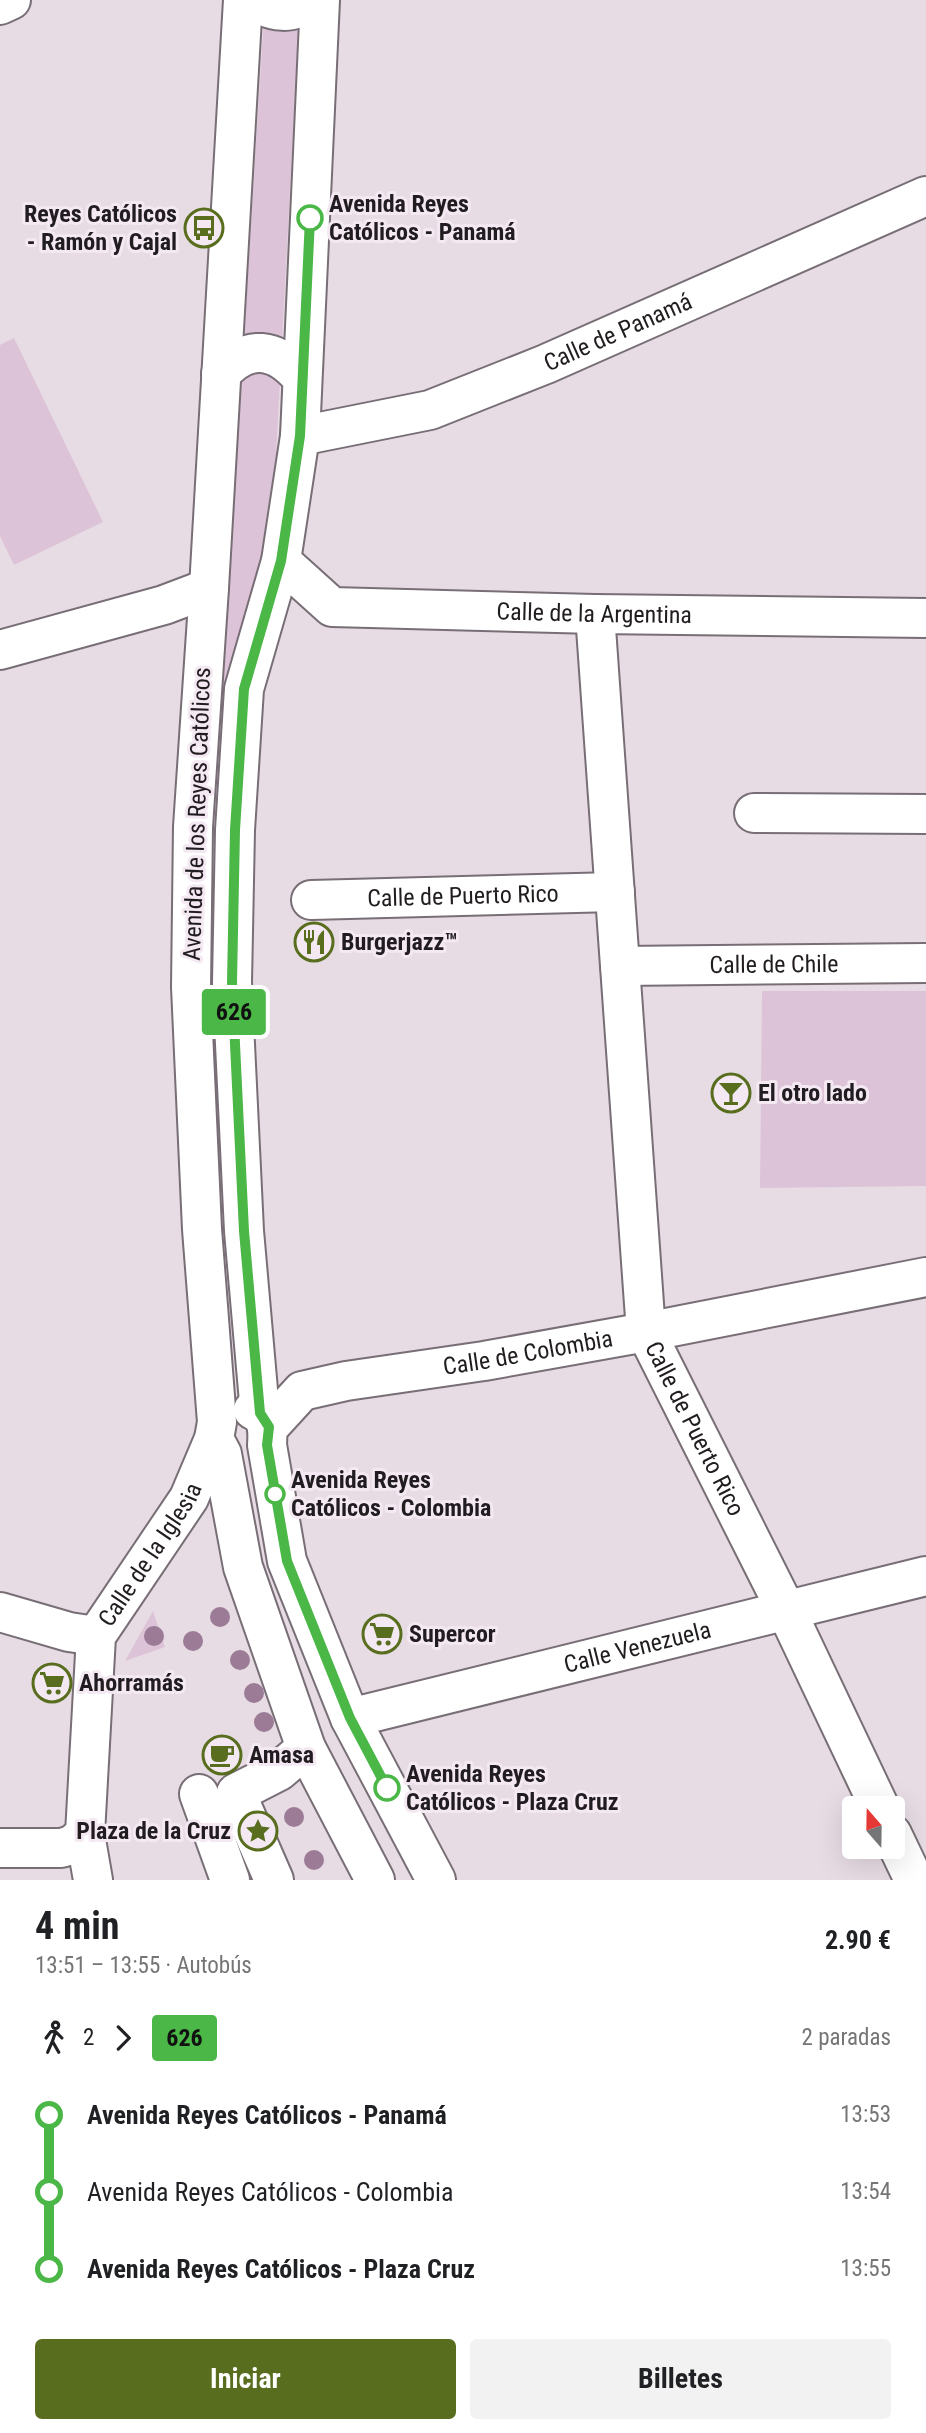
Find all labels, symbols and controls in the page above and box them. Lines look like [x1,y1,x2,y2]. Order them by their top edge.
place label: Avenida Reyes Católicos - Panamá [329,190,516,246]
place label: Reyes Católicos - Ramón y Cajal [24,200,177,256]
marker: Avenida Reyes Católicos - Panamá [297,205,323,231]
bus stop icon: Reyes Católicos - Ramón y Cajal [183,207,225,249]
street label: Calle de Panamá [540,287,696,377]
street label: Calle de la Argentina [496,597,692,629]
street label: Avenida de los Reyes Católicos [178,667,216,961]
street label: Calle de Puerto Rico [367,879,559,913]
restaurant icon: Burgerjazz™ [293,921,335,963]
place label: Burgerjazz™ [341,928,458,956]
street label: Calle de Chile [709,950,839,979]
line badge: 626 [194,989,274,1035]
text: 626 [216,998,252,1026]
bar icon: El otro lado [710,1072,752,1114]
place label: El otro lado [758,1079,867,1107]
street label: Calle de Colombia [441,1324,615,1381]
street label: Calle de Puerto Rico [639,1337,750,1520]
place label: Avenida Reyes Católicos - Colombia [291,1466,491,1522]
street label: Calle de la Iglesia [93,1479,208,1632]
marker: Avenida Reyes Católicos - Colombia [265,1484,285,1504]
supermarket icon: Supercor [361,1613,403,1655]
street label: Calle Venezuela [561,1616,714,1679]
place label: Supercor [409,1620,496,1648]
supermarket icon: Ahorramás [31,1662,73,1704]
place label: Ahorramás [79,1669,184,1697]
cafe icon: Amasa [201,1734,243,1776]
place label: Amasa [249,1741,314,1769]
place label: Avenida Reyes Católicos - Plaza Cruz [406,1760,619,1816]
marker: Avenida Reyes Católicos - Plaza Cruz [374,1775,400,1801]
north arrow [842,1796,905,1858]
map controls [842,1796,905,1859]
place icon: Plaza de la Cruz [237,1810,279,1852]
place label: Plaza de la Cruz [76,1817,231,1845]
text: 4 min [35,1904,119,1948]
text: 2.90 € [825,1925,891,1955]
text: 13:51 – 13:55 · Autobús [35,1952,252,1979]
icon: walk [35,2019,73,2057]
icon: forward [104,2019,142,2057]
text: 2 [83,2024,94,2051]
text: 626 [166,2024,203,2052]
text: 2 paradas [802,2024,891,2051]
text: Avenida Reyes Católicos - Panamá [87,2100,447,2130]
text: 13:53 [840,2101,891,2128]
text: Avenida Reyes Católicos - Colombia [87,2177,453,2207]
text: 13:54 [840,2178,891,2205]
text: Avenida Reyes Católicos - Plaza Cruz [87,2254,475,2284]
text: 13:55 [840,2255,891,2282]
button: Iniciar [35,2339,456,2419]
button: Billetes [470,2339,891,2419]

